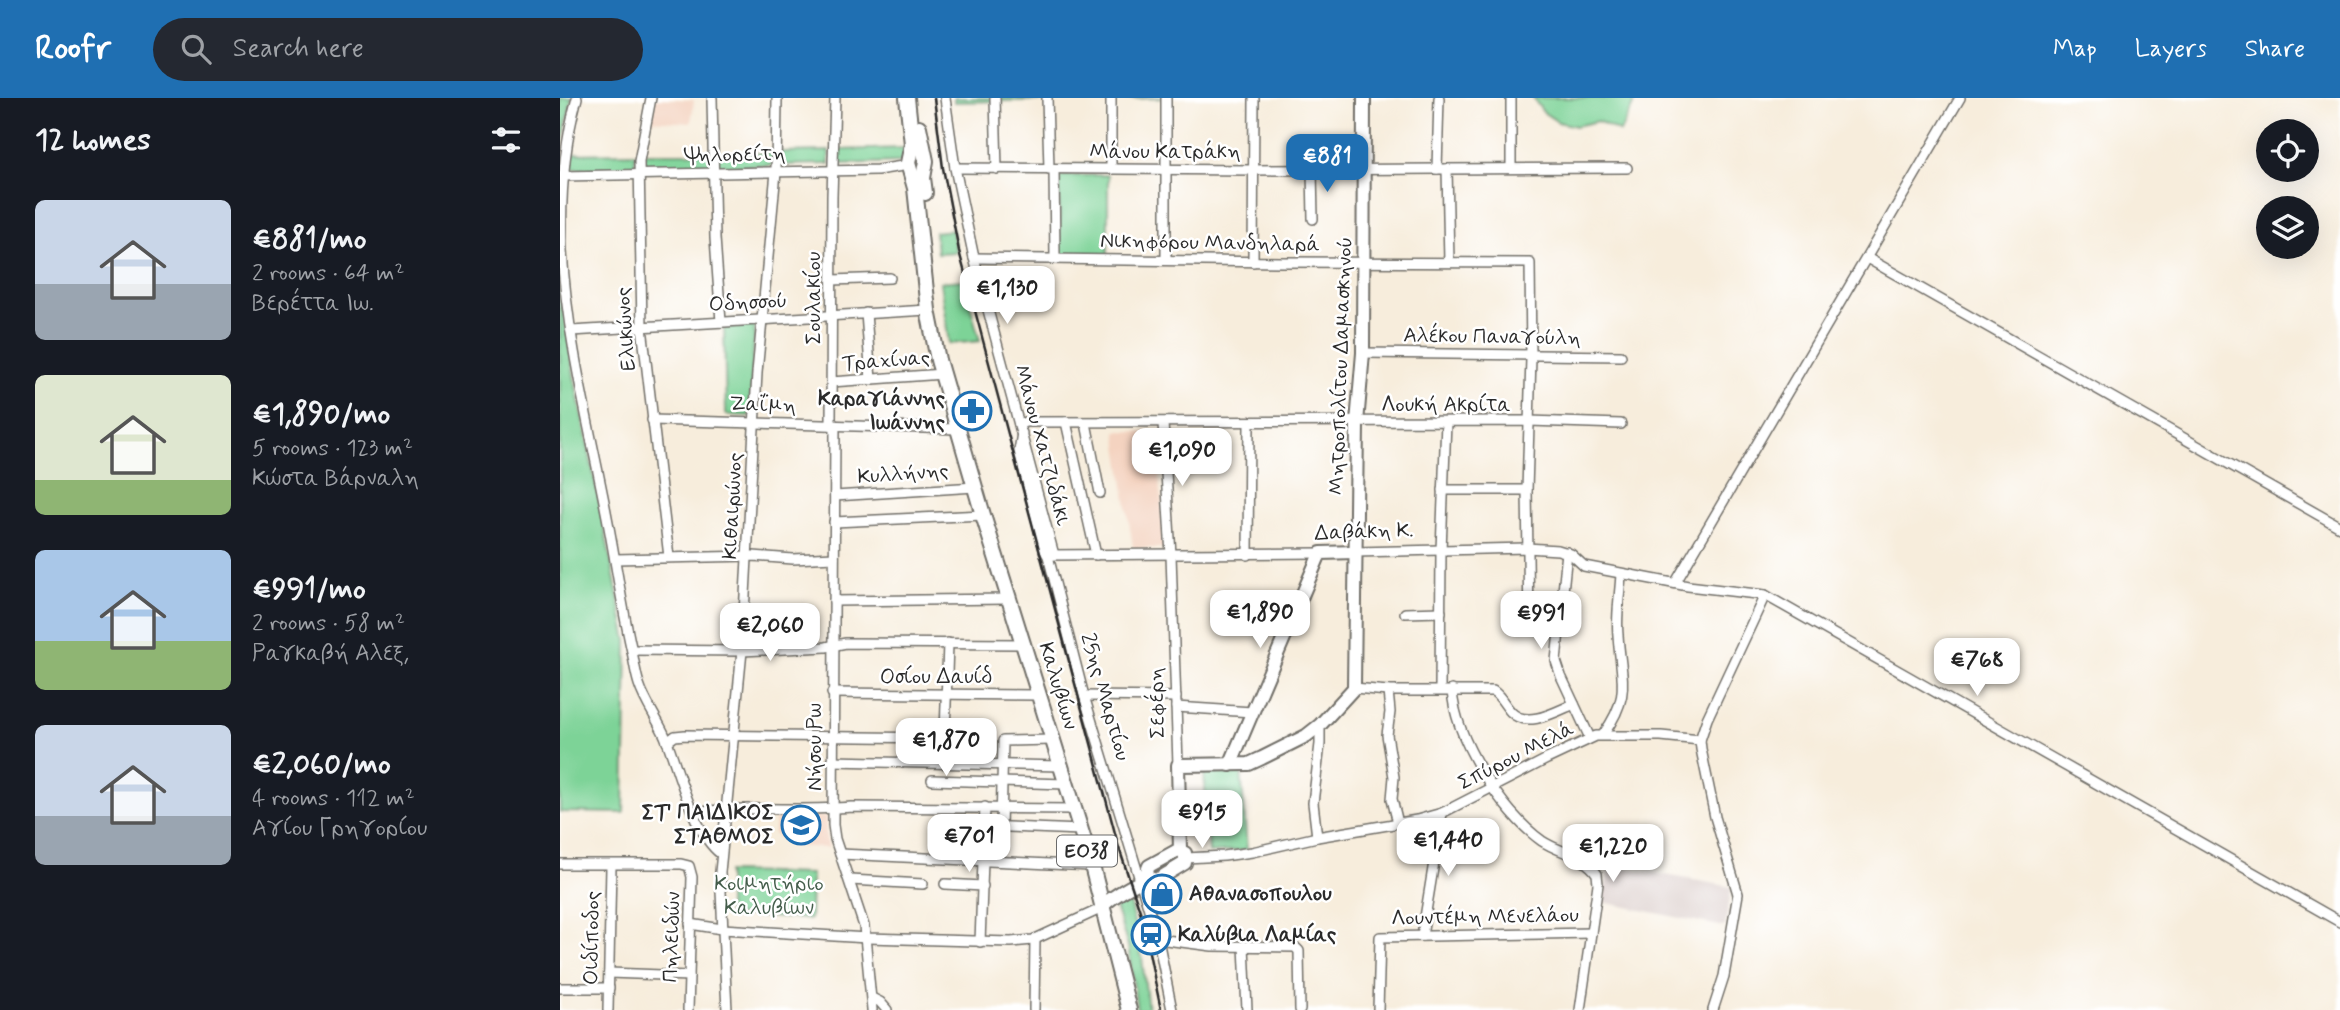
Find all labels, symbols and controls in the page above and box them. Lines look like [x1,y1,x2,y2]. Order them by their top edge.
search box [153,18,643,81]
text: Roofr [35,27,111,71]
icon: search [177,30,215,68]
text: Search here [233,32,364,66]
text: Map [2053,34,2097,65]
text: Layers [2135,34,2207,65]
text: Share [2245,34,2305,65]
map controls [2256,119,2319,259]
button: locate [2256,119,2319,182]
text: 12 homes [35,121,151,160]
icon: filters [487,121,525,159]
pin: €881 [1286,134,1368,194]
street label: Μάνου Κατράκη [1089,138,1241,166]
street label: Ψηλορείτη [683,140,786,170]
text: €881 [1302,142,1352,172]
button: layers [2256,196,2319,259]
text: €881/mo [252,220,367,259]
street label: Νικηφόρου Μανδηλαρά [1100,227,1320,259]
icon: home [91,228,175,312]
street label: Μητροπολίτου Δαμασκηνού [1322,236,1360,496]
street label: Σουλακίου [800,252,828,344]
text: 2 rooms · 64 m² [252,259,404,289]
pin: €1,130 [950,266,1064,326]
text: €1,130 [976,274,1038,304]
street label: Ελικώνος [609,286,643,372]
street label: Οδησσού [708,287,788,319]
text: Βερέττα Ιω. [252,289,374,319]
street label: Αλέκου Παναγούλη [1403,320,1581,353]
street label: Τραχίνας [841,344,931,378]
street label: Μάνου Χατζιδάκι [1007,362,1077,529]
place label: Καραγιάννης Ιωάννης [818,385,945,437]
street label: Ζαΐμη [729,390,797,420]
pharmacy icon: Καραγιάννης Ιωάννης [951,390,993,432]
street label: Λουκή Ακρίτα [1381,391,1511,419]
text: €1,890/mo [252,395,390,434]
icon: home [91,403,175,487]
pin: €1,090 [1125,428,1239,488]
text: 5 rooms · 123 m² [252,434,413,464]
text: €1,090 [1148,436,1216,466]
street label: Κιθαιρώνος [716,452,750,560]
street label: Κυλλήνης [857,457,949,491]
text: Κώστα Βάρναλη [252,464,419,494]
street label: Δαβάκη Κ. [1314,516,1414,548]
text: €991/mo [252,570,366,609]
icon: home [91,578,175,662]
pin: €1,890 [1203,590,1317,650]
pin: €991 [1500,592,1582,651]
text: €1,890 [1226,598,1294,628]
text: €991 [1516,599,1566,629]
pin: €2,060 [713,603,827,663]
text: 2 rooms · 58 m² [252,609,405,639]
text: €2,060 [736,611,804,641]
street label: 25ης Μαρτίου [1073,630,1137,764]
pin: €768 [1936,638,2018,698]
text: Ραγκαβή Αλεξ, [252,639,409,669]
street label: Καλυβίων [1031,639,1085,733]
text: €768 [1950,646,2004,676]
street label: Οσίου Δαυίδ [880,663,992,691]
street label: Σεφέρη [1141,667,1172,739]
street label: Νήσου Ρω [801,703,829,791]
street label: Σπύρου Μελά [1453,715,1579,797]
pin: €1,870 [889,718,1003,778]
text: €1,870 [912,726,980,756]
text: €2,060/mo [252,745,391,784]
icon: home [91,753,175,837]
text: 4 rooms · 112 m² [252,784,415,814]
pin: €915 [1161,790,1243,850]
text: €915 [1177,798,1227,828]
place label: ΣΤ' ΠΑΙΔΙΚΟΣ ΣΤΑΘΜΟΣ [642,799,774,851]
school or university icon: ΣΤ' ΠΑΙΔΙΚΟΣ ΣΤΑΘΜΟΣ [780,804,822,846]
text: Αγίου Γρηγορίου [252,814,427,844]
pin: €701 [928,814,1010,874]
pin: €1,440 [1391,818,1505,878]
text: €701 [943,822,995,852]
pin: €1,220 [1556,824,1670,884]
text: €1,440 [1413,826,1483,856]
text: €1,220 [1578,832,1648,862]
road number: ΕΟ38 [1057,836,1117,866]
park label: Κοιμητήριο Καλυβίων [714,870,824,922]
shop icon: Αθανασοπουλου [1141,873,1183,915]
place label: Αθανασοπουλου [1189,880,1332,908]
street label: Οιδίποδος [577,891,607,985]
street label: Πηλειδών [656,891,688,983]
street label: Λουντέμη Μενελάου [1391,900,1579,933]
station icon: Καλύβια Λαμίας [1130,914,1172,956]
place label: Καλύβια Λαμίας [1178,921,1336,949]

